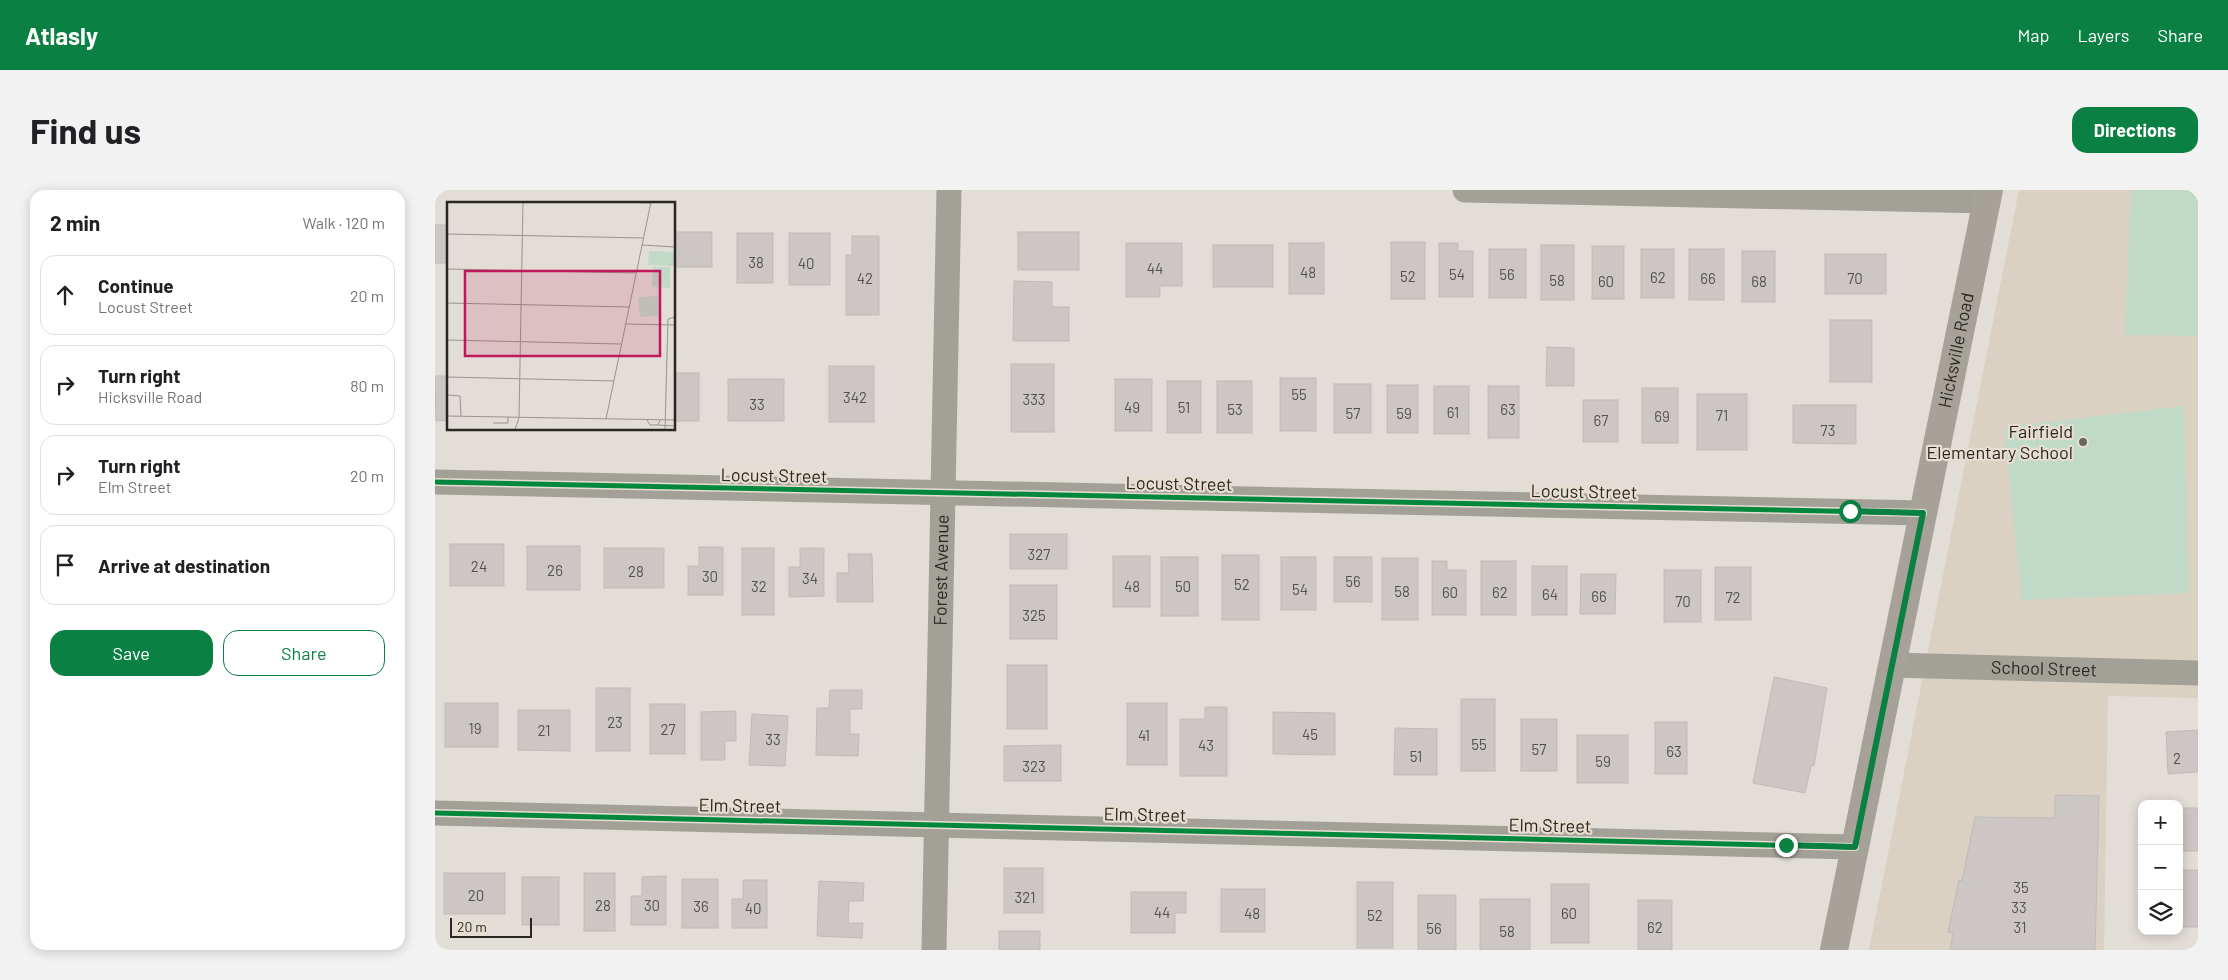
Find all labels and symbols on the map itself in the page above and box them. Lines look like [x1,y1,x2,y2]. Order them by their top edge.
inset map [447,202,675,430]
house number: 38 [748,253,764,271]
house number: 40 [798,254,814,272]
house number: 44 [1147,259,1163,277]
house number: 48 [1300,263,1316,281]
house number: 54 [1449,265,1465,283]
house number: 56 [1499,265,1515,283]
house number: 52 [1400,267,1416,285]
house number: 62 [1650,268,1666,286]
house number: 42 [857,269,873,287]
house number: 66 [1700,269,1716,287]
house number: 70 [1847,269,1863,287]
house number: 58 [1549,271,1565,289]
house number: 60 [1598,272,1614,290]
house number: 68 [1751,272,1767,290]
street label: Hicksville Road [1933,290,1978,410]
house number: 55 [1291,385,1307,403]
house number: 342 [843,388,867,406]
house number: 333 [1022,390,1046,408]
house number: 33 [749,395,765,413]
house number: 49 [1124,398,1140,416]
house number: 51 [1178,398,1190,416]
house number: 53 [1227,400,1243,418]
house number: 63 [1500,400,1516,418]
house number: 61 [1447,403,1459,421]
house number: 57 [1346,404,1360,422]
house number: 59 [1396,404,1412,422]
house number: 71 [1716,406,1728,424]
house number: 69 [1654,407,1670,425]
house number: 67 [1594,411,1608,429]
place label: Fairfield Elementary School [1926,420,2073,463]
house number: 73 [1821,421,1835,439]
marker: Fairfield Elementary School [2077,436,2089,448]
street label: Locust Street [720,463,828,487]
street label: Locust Street [1125,471,1233,495]
street label: Locust Street [1530,479,1638,503]
route start [1839,500,1862,523]
street label: Forest Avenue [928,514,953,626]
house number: 327 [1028,545,1050,563]
house number: 24 [471,557,487,575]
house number: 26 [547,561,563,579]
house number: 28 [628,562,644,580]
house number: 30 [702,567,718,585]
house number: 34 [802,569,818,587]
house number: 56 [1345,572,1361,590]
house number: 52 [1234,575,1250,593]
house number: 32 [751,577,767,595]
house number: 48 [1124,577,1140,595]
house number: 50 [1175,577,1191,595]
house number: 54 [1292,580,1308,598]
house number: 58 [1394,582,1410,600]
house number: 60 [1442,583,1458,601]
house number: 62 [1492,583,1508,601]
house number: 64 [1542,585,1558,603]
house number: 66 [1591,587,1607,605]
house number: 72 [1725,588,1741,606]
house number: 70 [1675,592,1691,610]
house number: 325 [1022,606,1046,624]
street label: School Street [1991,656,2097,680]
house number: 23 [607,713,623,731]
house number: 19 [468,719,482,737]
house number: 27 [660,720,676,738]
house number: 21 [537,721,551,739]
house number: 45 [1302,725,1318,743]
house number: 41 [1138,726,1150,744]
house number: 33 [765,730,781,748]
house number: 55 [1471,735,1487,753]
house number: 43 [1198,736,1214,754]
house number: 57 [1532,740,1546,758]
house number: 63 [1666,742,1682,760]
house number: 51 [1410,747,1422,765]
house number: 2 [2173,749,2181,767]
house number: 59 [1595,752,1611,770]
house number: 323 [1022,757,1046,775]
street label: Elm Street [699,793,782,817]
street label: Elm Street [1104,802,1187,826]
street label: Elm Street [1509,813,1592,837]
route end [1775,834,1798,857]
house number: 35 [2013,878,2029,896]
house number: 20 [468,886,484,904]
house number: 321 [1015,888,1035,906]
house number: 28 [595,896,611,914]
house number: 30 [644,896,660,914]
house number: 36 [693,897,709,915]
house number: 33 [2011,898,2027,916]
house number: 40 [745,899,761,917]
house number: 44 [1154,903,1170,921]
house number: 48 [1244,904,1260,922]
house number: 60 [1561,904,1577,922]
house number: 52 [1367,906,1383,924]
scale bar [450,915,533,938]
house number: 62 [1647,918,1663,936]
house number: 31 [2014,918,2026,936]
house number: 56 [1426,919,1442,937]
house number: 58 [1499,922,1515,940]

